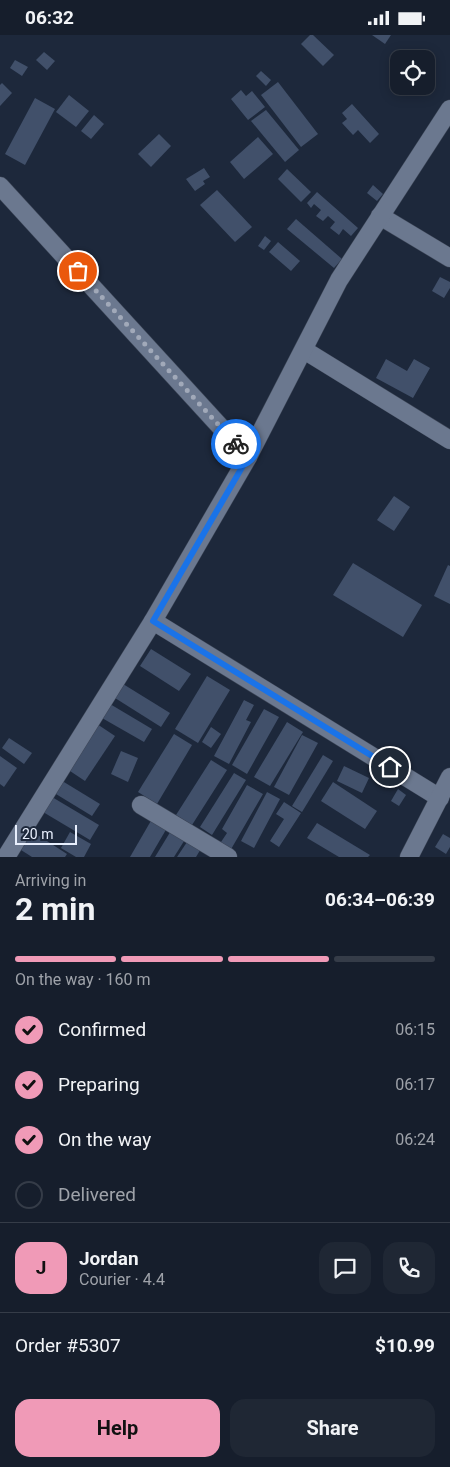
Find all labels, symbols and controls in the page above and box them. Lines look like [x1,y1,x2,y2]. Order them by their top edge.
text: 06:32 [25,6,74,29]
map controls [390,50,435,95]
button: locate [390,50,435,95]
pin [57,250,99,292]
icon: bag [64,257,92,285]
courier [211,419,261,469]
icon: bike [222,430,250,458]
pin [369,746,411,788]
icon: home [376,753,404,781]
scale bar [15,822,78,845]
text: 20 m [22,826,54,842]
text: Arriving in [15,871,86,890]
text: 06:34–06:39 [325,888,435,911]
text: 2 min [15,890,95,928]
text: On the way · 160 m [15,970,151,989]
icon: check [15,1016,43,1044]
text: Confirmed [58,1018,146,1041]
text: 06:15 [395,1020,435,1039]
icon: check [15,1071,43,1099]
text: Preparing [58,1073,140,1096]
text: 06:17 [395,1075,435,1094]
icon: check [15,1126,43,1154]
text: On the way [58,1128,151,1151]
text: 06:24 [395,1130,435,1149]
text: Delivered [58,1183,136,1206]
button: chat [319,1242,371,1294]
button: phone [383,1242,435,1294]
text: Jordan [79,1247,139,1270]
text: J [36,1256,46,1279]
text: Courier · 4.4 [79,1270,165,1289]
text: Order #5307 [15,1334,121,1357]
text: $10.99 [375,1334,435,1357]
button: Help [15,1399,220,1457]
button: Share [230,1399,435,1457]

